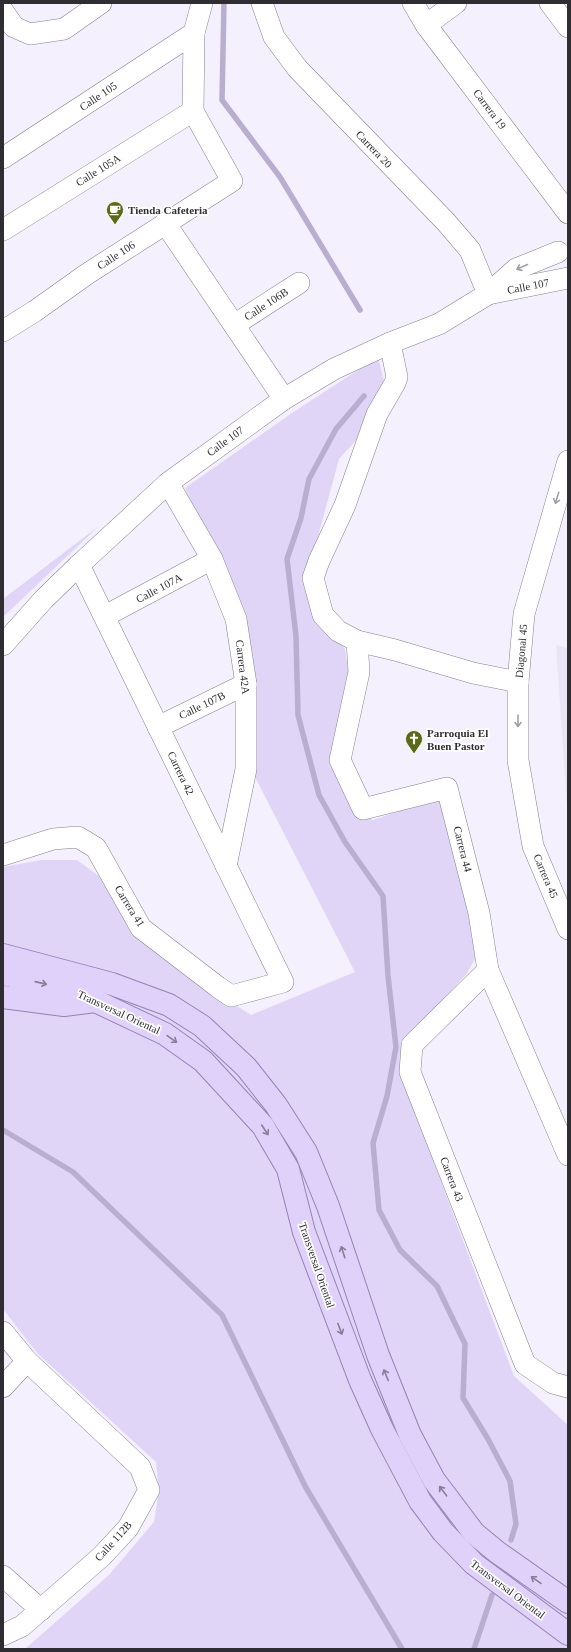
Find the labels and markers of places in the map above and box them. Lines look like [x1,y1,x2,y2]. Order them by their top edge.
cafe icon: Tienda Cafeteria [105,200,125,225]
place label: Tienda Cafeteria [128,204,208,216]
place label: Parroquia El Buen Pastor [427,727,488,752]
church icon: Parroquia El Buen Pastor [404,729,424,754]

